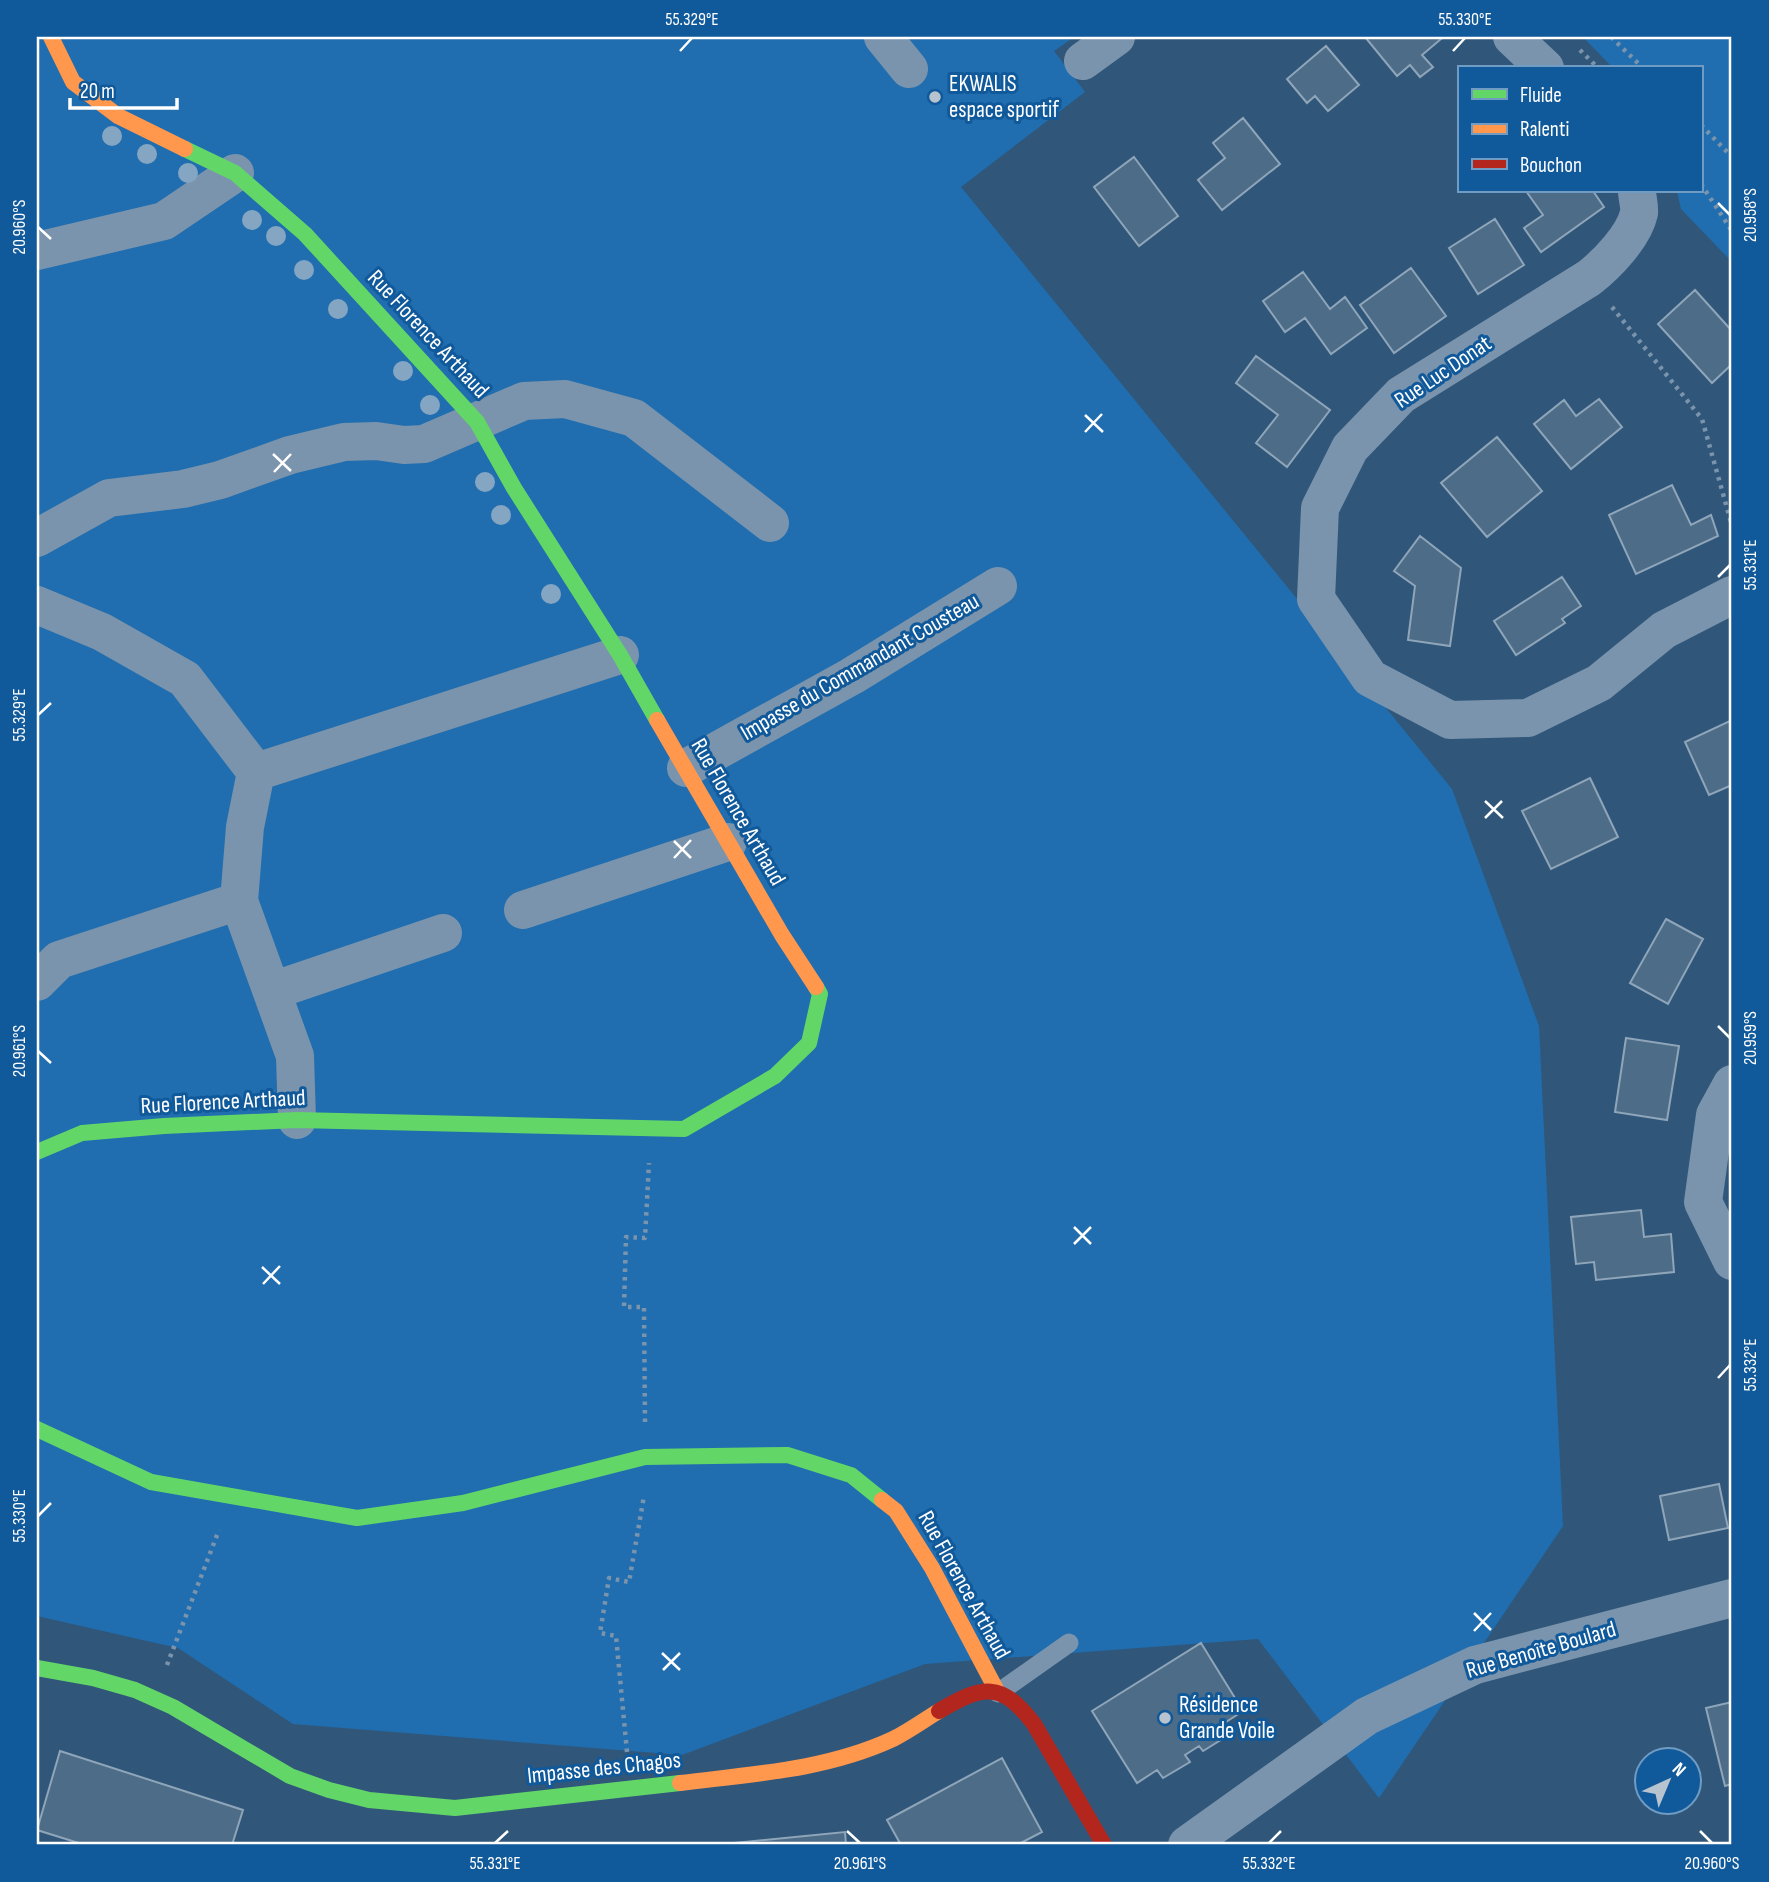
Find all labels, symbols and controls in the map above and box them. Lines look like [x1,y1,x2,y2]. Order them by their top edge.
text: 55.329°E [665,9,719,30]
text: 55.330°E [1438,9,1492,30]
scale bar [70,66,177,110]
legend [1458,66,1702,192]
place label: EKWALIS espace sportif [949,70,1059,124]
text: 20 m [80,79,115,104]
text: Fluide [1520,83,1562,108]
marker: EKWALIS espace sportif [927,89,943,105]
text: Ralenti [1520,117,1569,142]
text: Bouchon [1520,153,1582,178]
text: 20.958°S [1740,188,1761,242]
text: 20.960°S [9,199,30,254]
street label: Rue Florence Arthaud [361,264,495,404]
street label: Rue Luc Donat [1389,329,1497,415]
text: 55.331°E [1740,539,1761,591]
street label: Impasse du Commandant Cousteau [736,587,984,747]
text: 55.329°E [9,688,30,742]
street label: Rue Florence Arthaud [685,733,791,891]
text: 20.959°S [1740,1011,1761,1065]
text: 20.961°S [9,1025,30,1077]
street label: Rue Florence Arthaud [140,1084,306,1120]
text: 55.332°E [1740,1338,1761,1392]
text: 55.330°E [9,1489,30,1543]
street label: Rue Florence Arthaud [912,1506,1016,1664]
street label: Rue Benoîte Boulard [1463,1615,1619,1685]
place label: Résidence Grande Voile [1179,1691,1275,1745]
marker: Résidence Grande Voile [1157,1710,1173,1726]
north arrow [1632,1745,1702,1815]
street label: Impasse des Chagos [526,1746,682,1790]
text: N [1667,1758,1690,1782]
text: 55.331°E [469,1853,521,1874]
text: 20.961°S [834,1853,886,1874]
text: 55.332°E [1242,1853,1296,1874]
text: 20.960°S [1685,1853,1740,1874]

